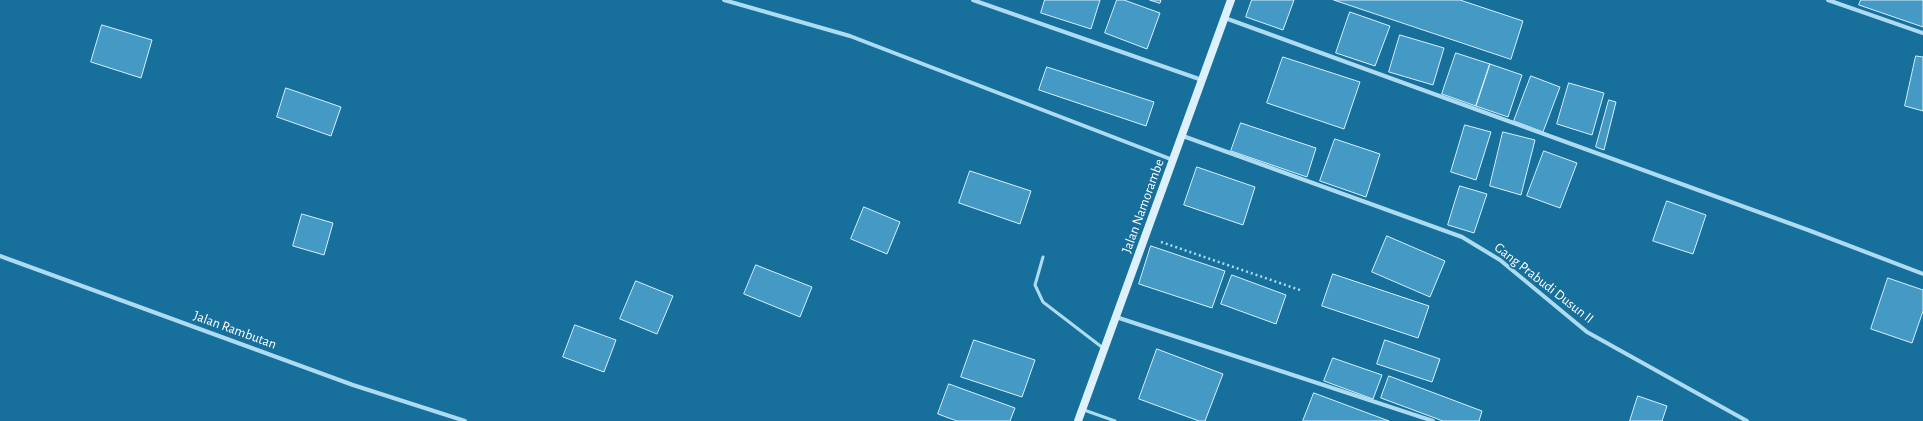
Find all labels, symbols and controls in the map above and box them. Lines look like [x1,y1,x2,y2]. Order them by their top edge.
street label: Jalan Namorambe [1118,157,1168,255]
street label: Gang Prabudi Dusun II [1491,239,1597,327]
street label: Jalan Rambutan [191,307,279,353]

